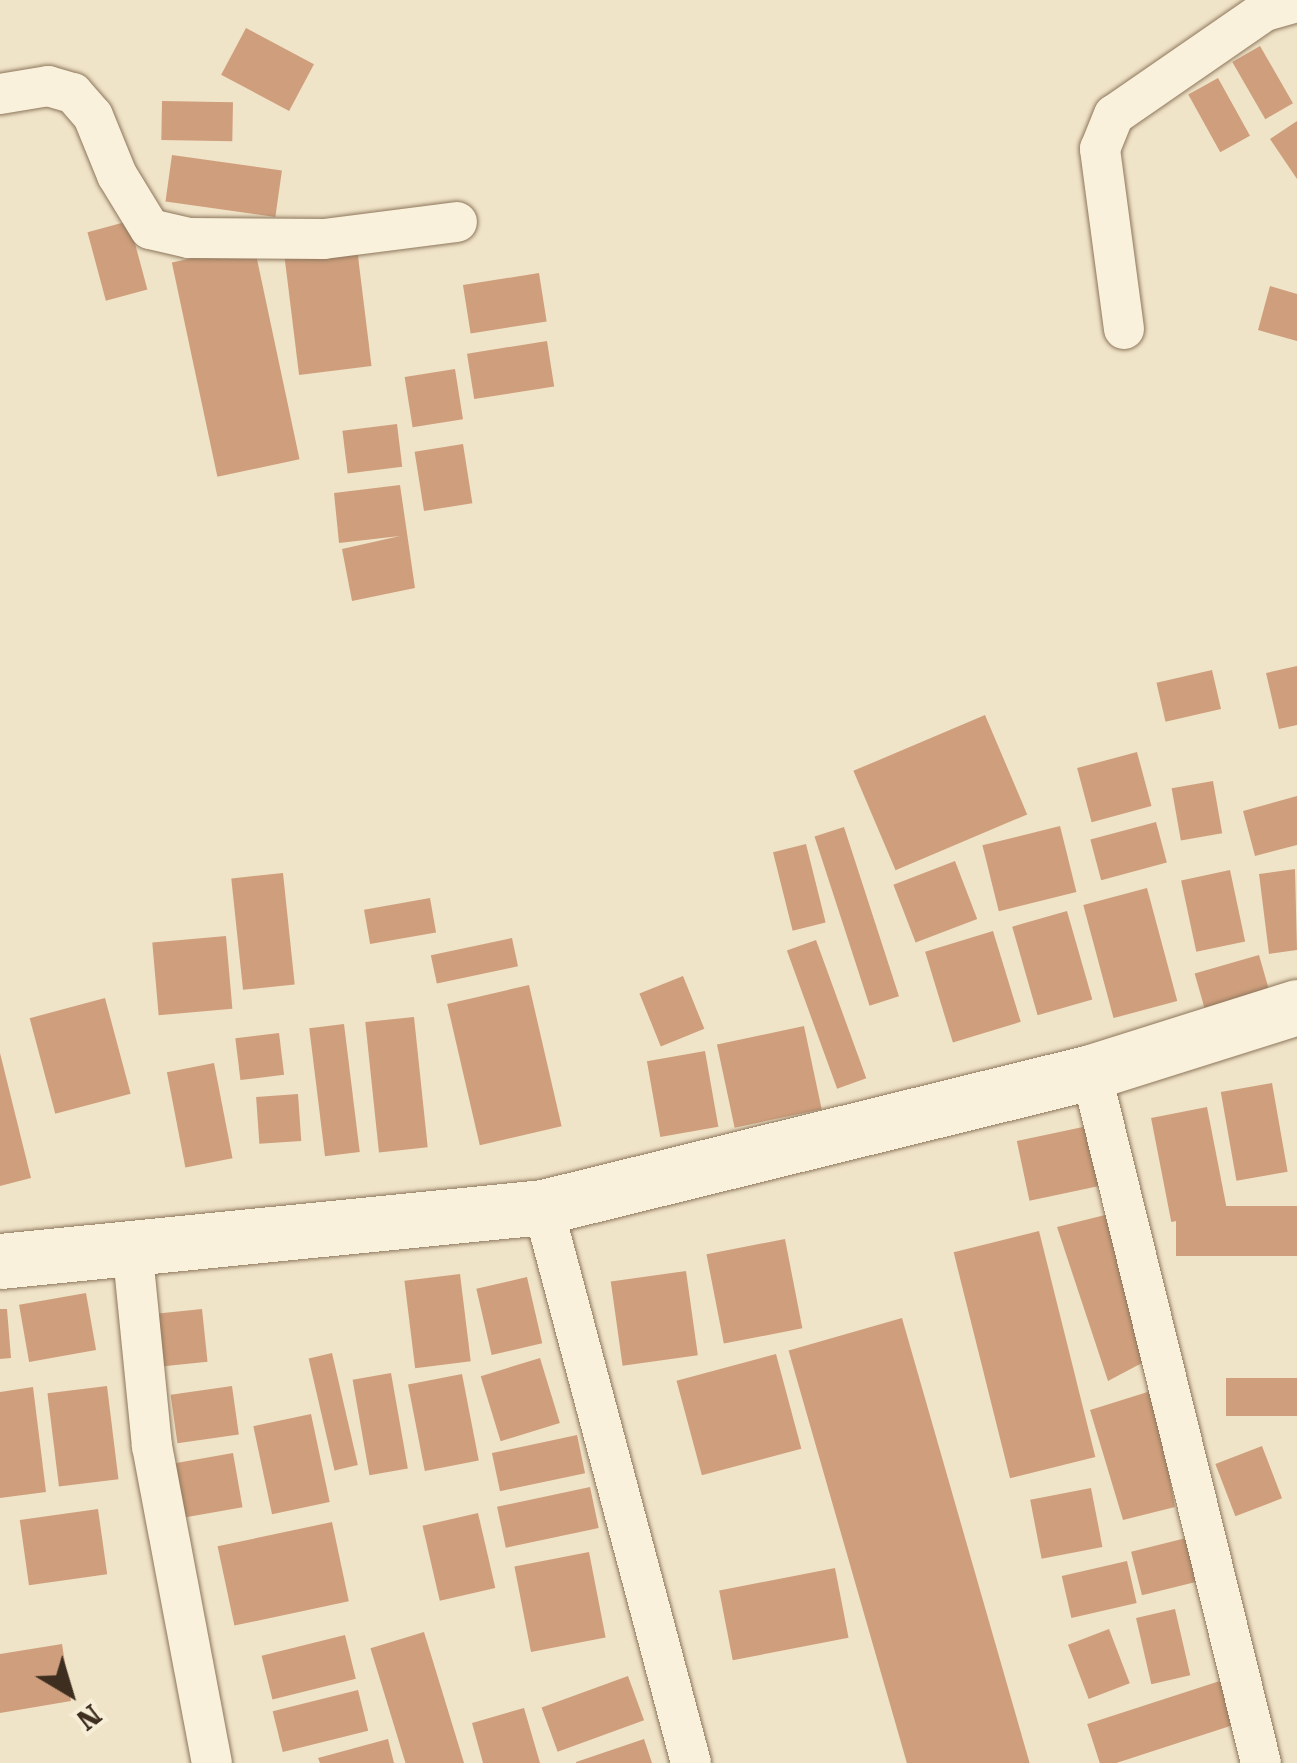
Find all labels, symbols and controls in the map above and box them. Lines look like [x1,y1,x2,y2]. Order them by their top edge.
north arrow [20,1643,120,1743]
text: N [70,1697,107,1737]

